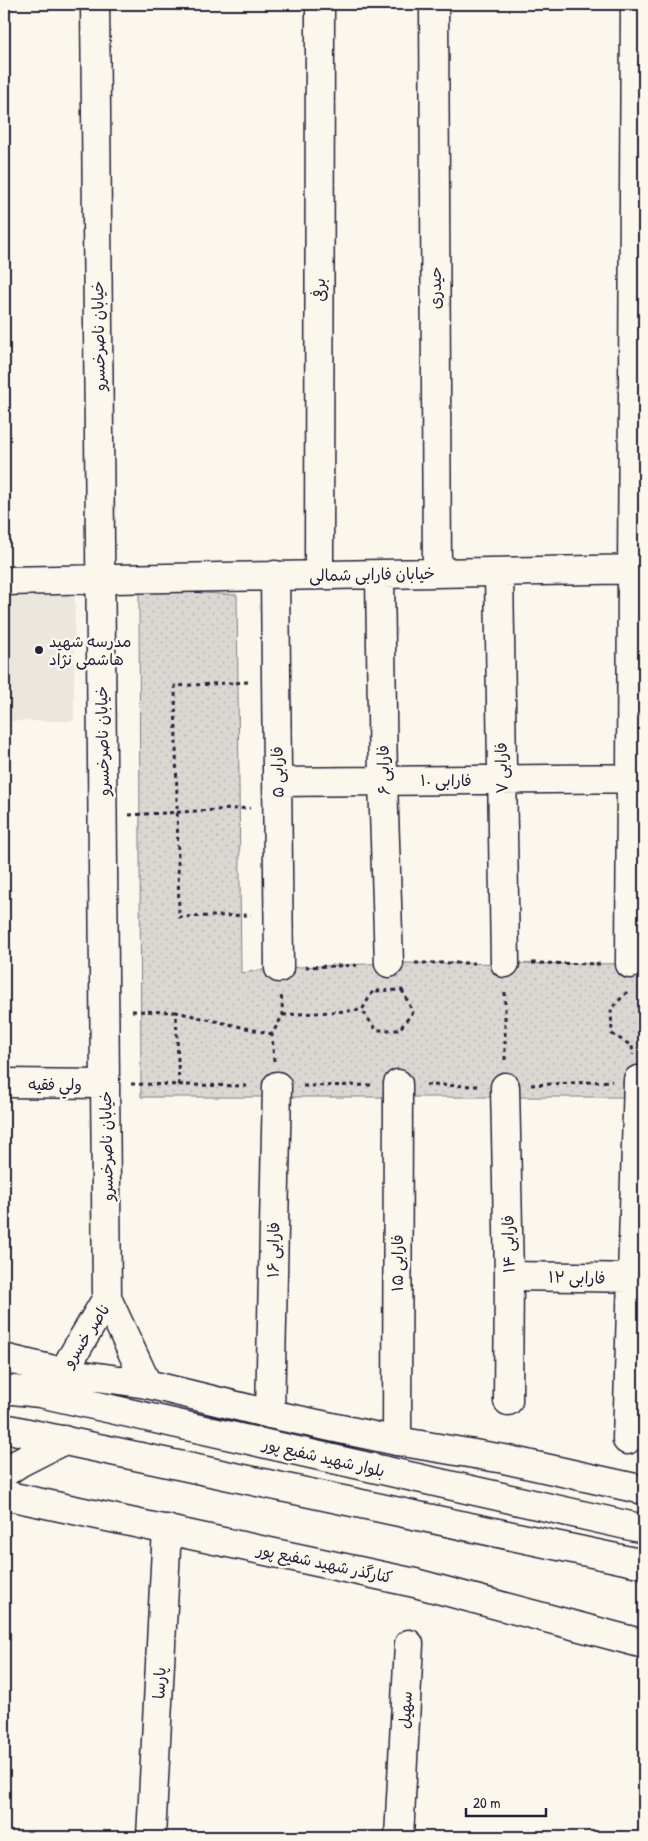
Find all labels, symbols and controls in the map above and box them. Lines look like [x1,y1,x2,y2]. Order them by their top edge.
street label: حیدری [424,267,446,309]
street label: برفی [308,278,330,302]
street label: خیابان ناصرخسرو [86,281,110,392]
street label: خیابان فارابی شمالی [309,562,435,586]
place label: مدرسه شهید ه‍اشمی نژاد [49,630,131,670]
marker: مدرسه شهید ه‍اشمی نژاد [33,644,45,656]
street label: خیابان ناصرخسرو [90,686,114,797]
street label: فارابی ۷ [490,742,512,794]
street label: فارابی ۶ [372,745,394,795]
street label: فارابی ۵ [266,746,288,798]
street label: فارابی ۱۰ [420,769,472,791]
street label: ولي فقيه [28,1073,82,1099]
street label: خیابان ناصرخسرو [94,1091,118,1202]
street label: فارابی ۱۴ [496,1215,520,1273]
street label: فارابی ۱۶ [262,1222,284,1278]
street label: فارابی ۱۵ [386,1234,408,1292]
street label: فارابی ۱۲ [548,1266,606,1288]
street label: ناصر خسرو [56,1299,115,1373]
street label: بلوار شهید شفیع پور [259,1432,387,1483]
street label: کنارگذر شهید شفیع پور [253,1537,395,1589]
street label: پارسا [147,1666,171,1700]
street label: سهیل [393,1691,417,1729]
scale bar [466,1786,546,1818]
text: 20 m [473,1792,500,1813]

